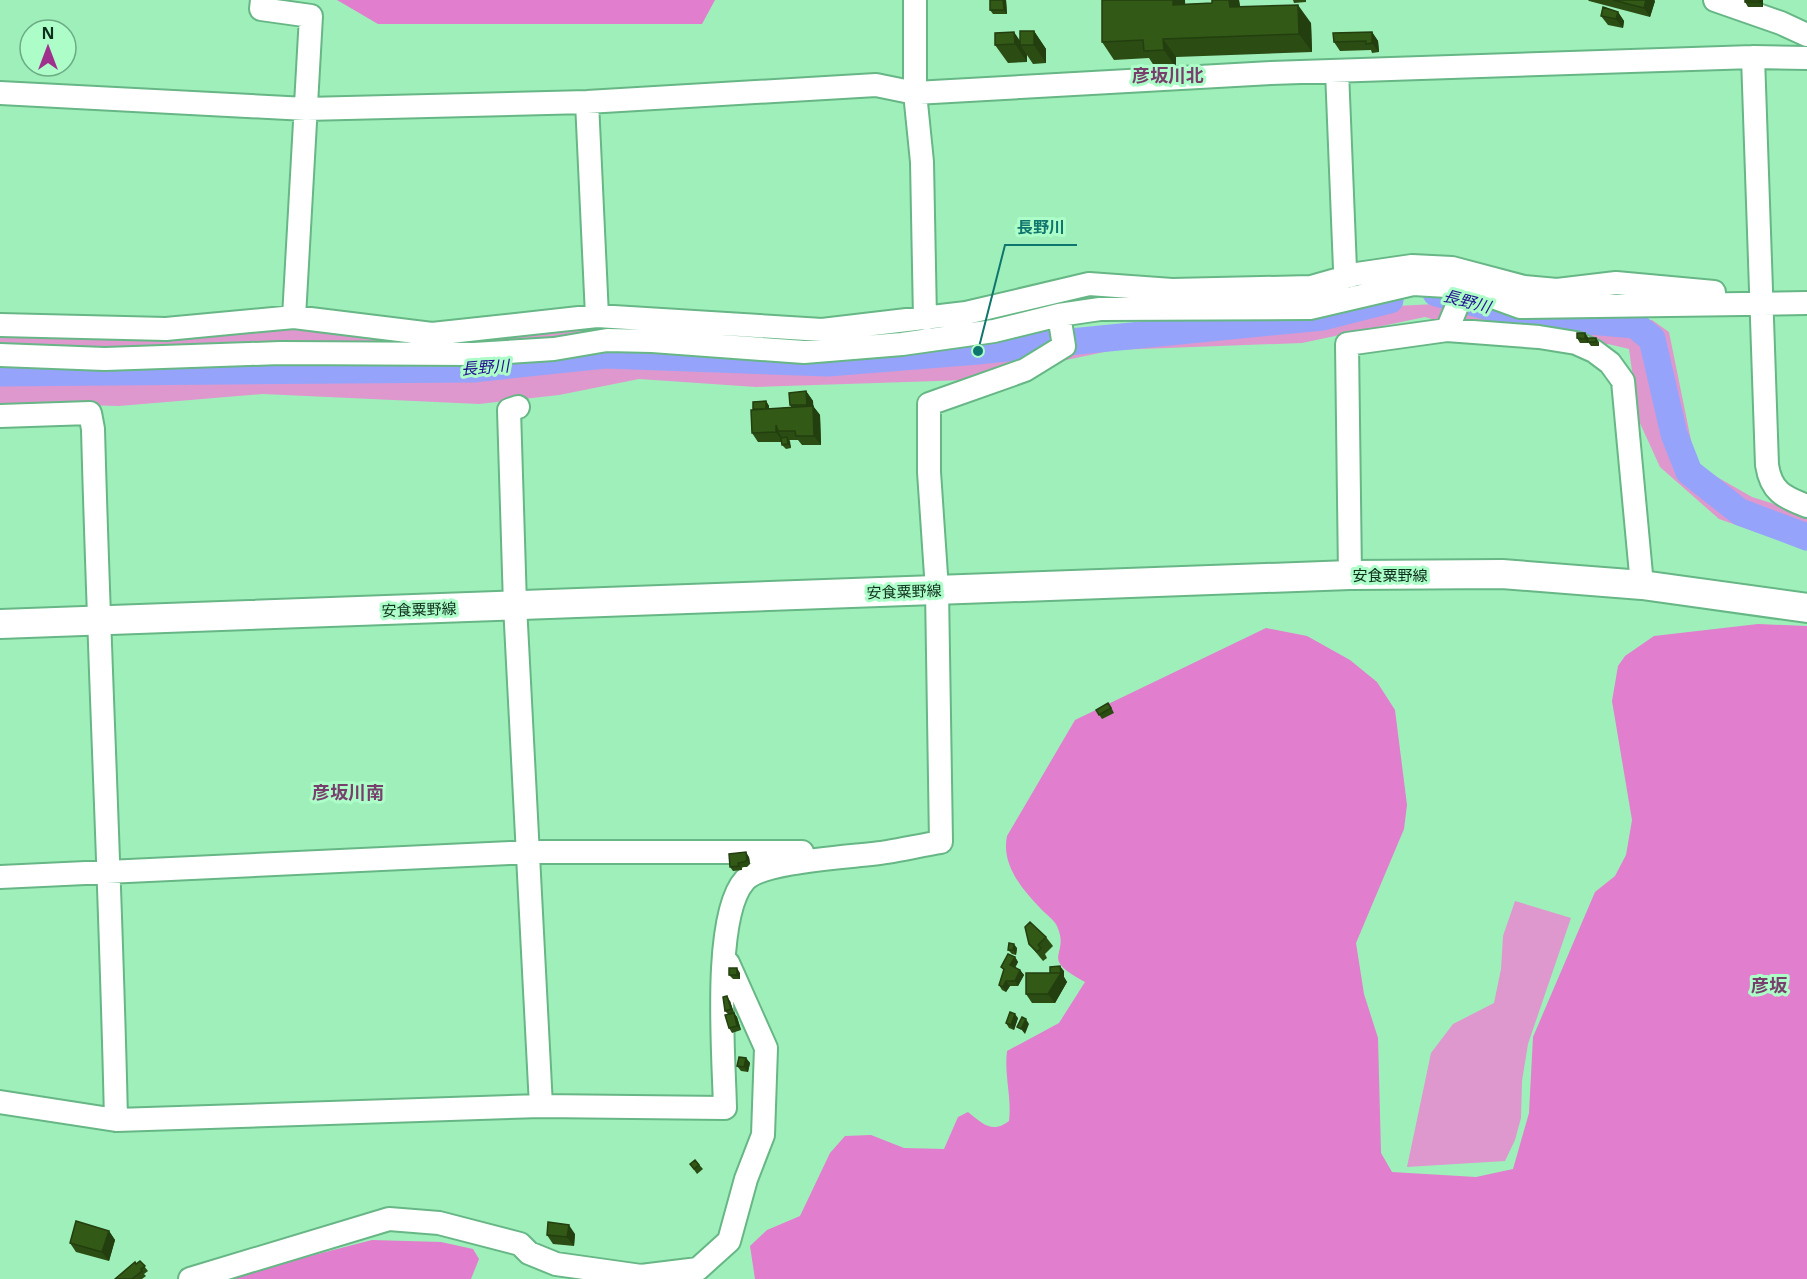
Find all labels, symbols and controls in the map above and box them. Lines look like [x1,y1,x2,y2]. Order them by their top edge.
north arrow [18,18,78,78]
text: N [41,22,55,44]
district label: 彦坂川北 [1132,63,1204,87]
callout: 長野川 [1005,211,1077,245]
text: 長野川 [1017,216,1065,238]
water label: 長野川 [1441,284,1495,318]
water label: 長野川 [460,354,512,380]
street label: 安食粟野線 [1352,565,1428,585]
street label: 安食粟野線 [866,580,942,602]
street label: 安食粟野線 [381,598,457,620]
district label: 彦坂川南 [312,780,384,804]
district label: 彦坂 [1751,973,1788,997]

